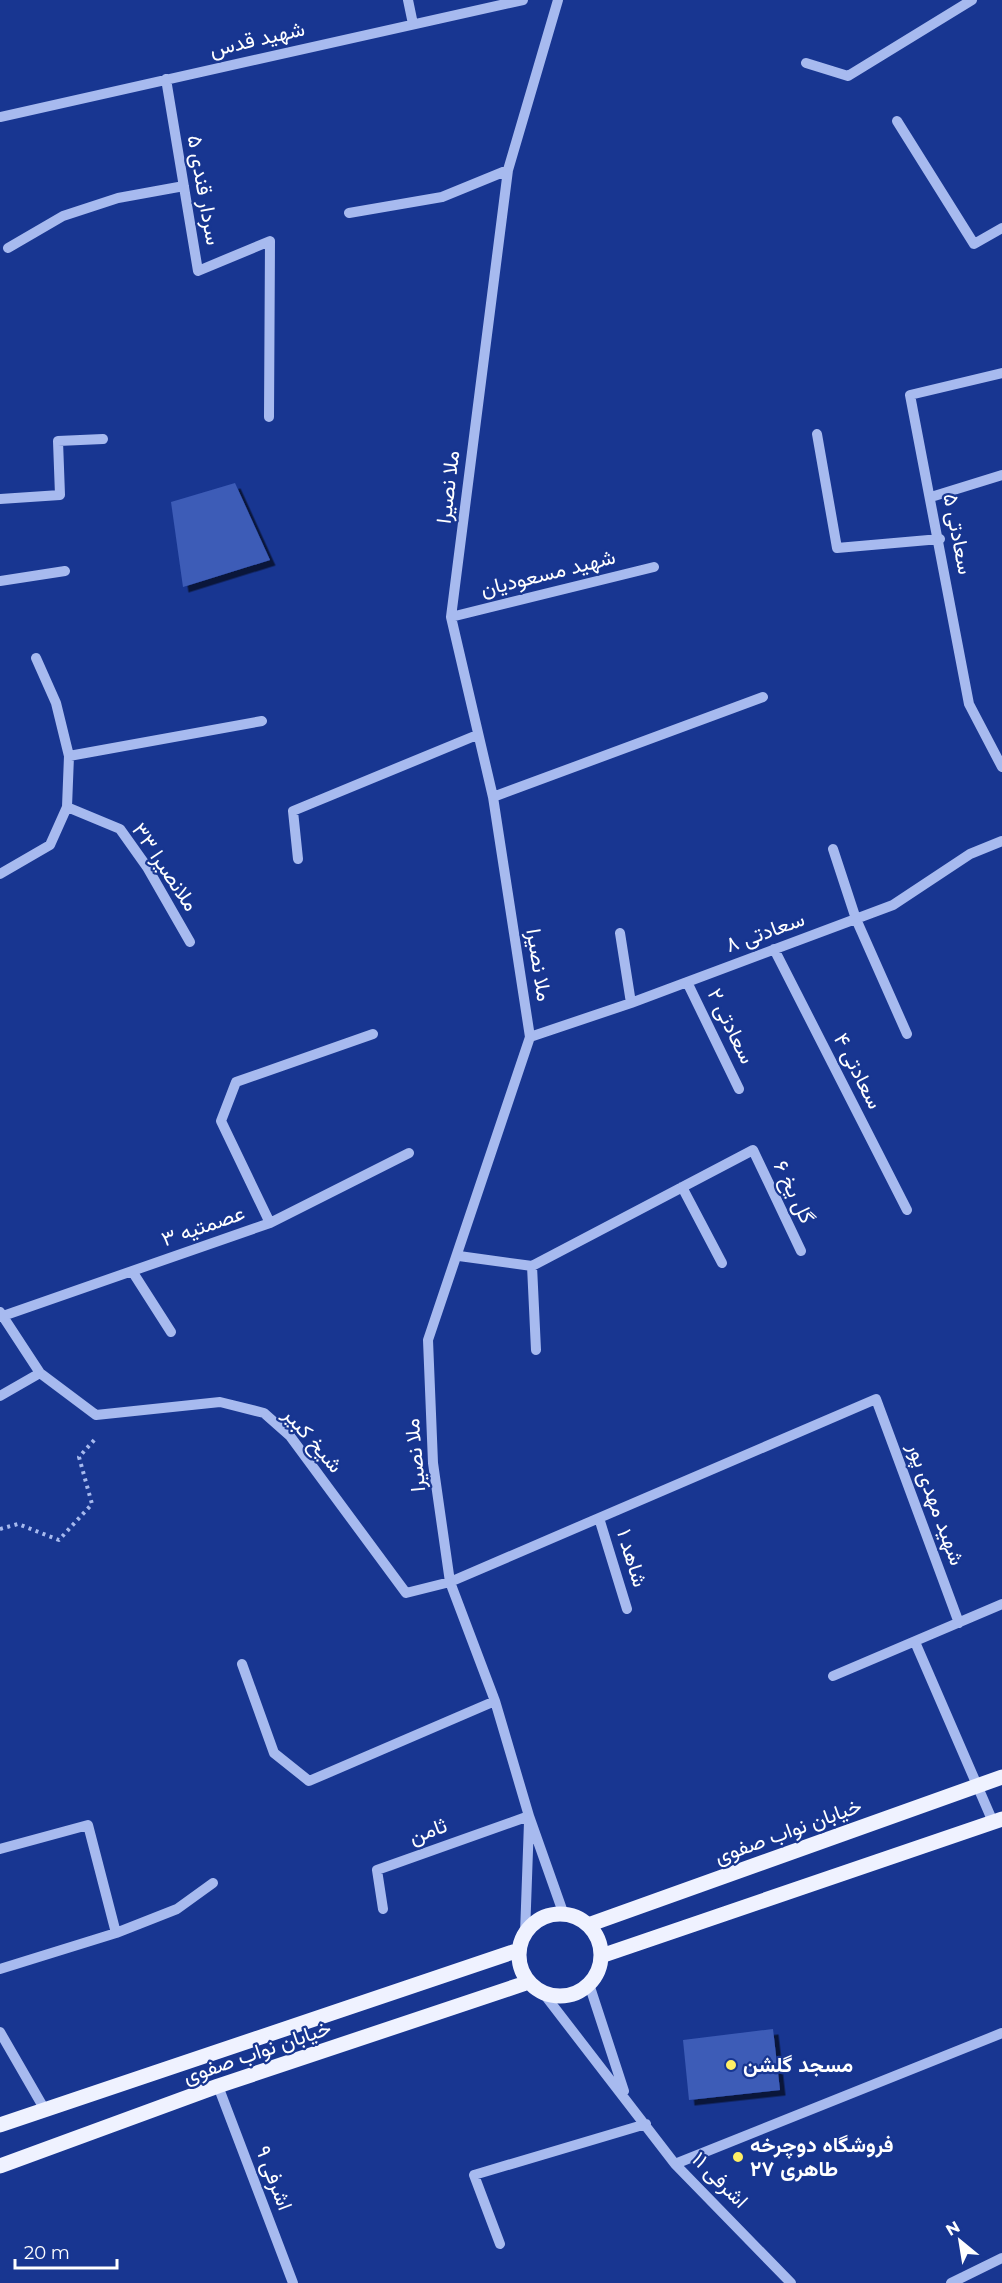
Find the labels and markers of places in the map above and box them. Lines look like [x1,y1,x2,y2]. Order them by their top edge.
place label: مسجد گلشن [743,2052,853,2077]
marker: مسجد گلشن [724,2058,738,2072]
place label: فروشگاه دوچرخه طاهری ۲۷ [750,2132,894,2182]
marker: فروشگاه دوچرخه طاهری ۲۷ [731,2150,745,2164]

